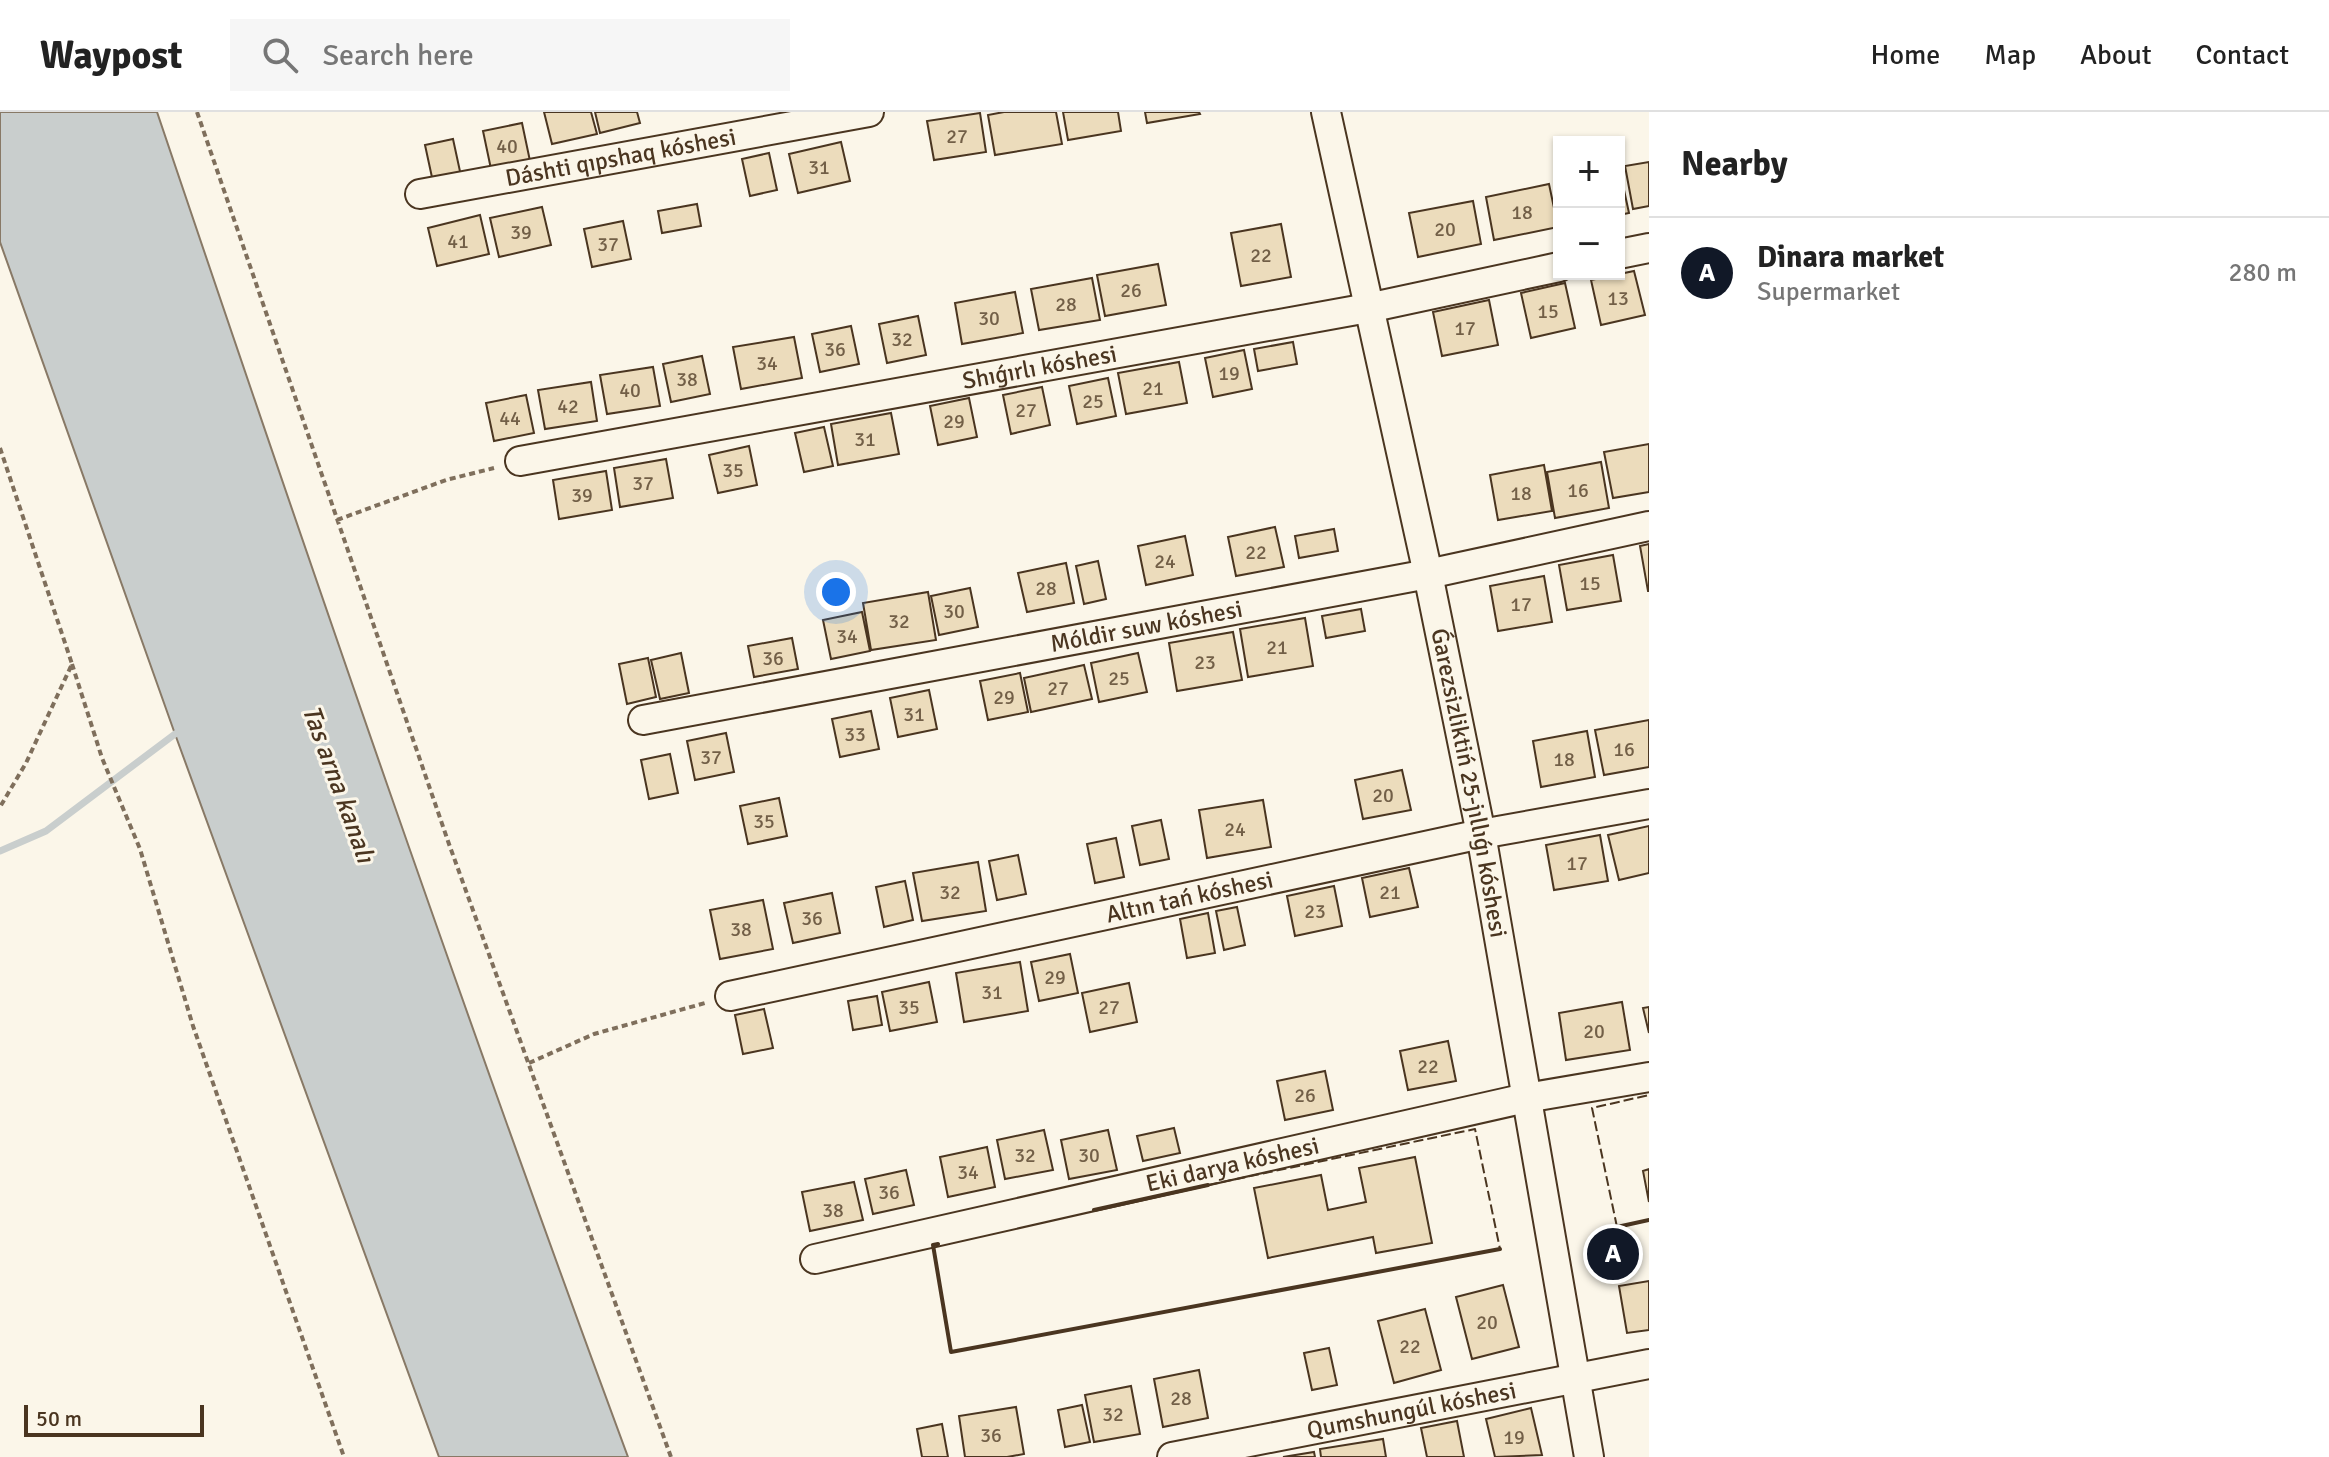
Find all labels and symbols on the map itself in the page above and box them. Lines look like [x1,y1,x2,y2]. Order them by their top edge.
street label: Dáshti qıpshaq kóshesi [503,122,738,193]
house number: 27 [946,124,968,149]
house number: 40 [496,134,518,159]
house number: 31 [808,155,830,180]
house number: 18 [1511,200,1533,225]
house number: 20 [1434,217,1456,242]
house number: 39 [510,220,532,245]
house number: 41 [447,229,469,254]
house number: 37 [597,232,619,257]
house number: 22 [1250,243,1272,268]
house number: 26 [1120,278,1142,303]
house number: 13 [1607,286,1629,311]
house number: 28 [1055,292,1077,317]
house number: 15 [1537,299,1559,324]
house number: 30 [978,306,1000,331]
house number: 17 [1454,316,1476,341]
house number: 32 [891,327,913,352]
house number: 36 [824,337,846,362]
street label: Shıǵırlı kóshesi [960,339,1119,396]
house number: 34 [756,351,778,376]
house number: 19 [1218,361,1240,386]
house number: 38 [676,367,698,392]
house number: 21 [1142,376,1164,401]
house number: 40 [619,378,641,403]
house number: 25 [1082,389,1104,414]
house number: 42 [557,394,579,419]
house number: 27 [1015,398,1037,423]
house number: 44 [499,406,521,431]
house number: 29 [943,409,965,434]
house number: 31 [854,427,876,452]
house number: 35 [722,458,744,483]
house number: 37 [632,471,654,496]
house number: 16 [1567,478,1589,503]
house number: 18 [1510,481,1532,506]
house number: 39 [571,483,593,508]
house number: 22 [1245,540,1267,565]
house number: 24 [1154,549,1176,574]
house number: 15 [1579,571,1601,596]
your location [816,572,856,612]
house number: 28 [1035,576,1057,601]
house number: 17 [1510,592,1532,617]
street label: Móldir suw kóshesi [1048,594,1245,659]
house number: 30 [943,599,965,624]
house number: 32 [888,609,910,634]
house number: 34 [836,624,858,649]
street label: Ǵarezsizliktiń 25-jıllıǵı kóshesi [1424,626,1514,940]
house number: 21 [1266,635,1288,660]
house number: 36 [762,646,784,671]
house number: 23 [1194,650,1216,675]
house number: 25 [1108,666,1130,691]
house number: 27 [1047,676,1069,701]
house number: 29 [993,685,1015,710]
water label: Tas arna kanalı [295,701,382,868]
house number: 31 [903,702,925,727]
house number: 33 [844,722,866,747]
house number: 16 [1613,737,1635,762]
house number: 37 [700,745,722,770]
house number: 18 [1553,747,1575,772]
house number: 20 [1372,783,1394,808]
house number: 35 [753,809,775,834]
house number: 24 [1224,817,1246,842]
house number: 17 [1566,851,1588,876]
street label: Altın tań kóshesi [1103,864,1276,930]
house number: 32 [939,880,961,905]
house number: 21 [1379,880,1401,905]
house number: 23 [1304,899,1326,924]
house number: 36 [801,906,823,931]
house number: 38 [730,917,752,942]
house number: 29 [1044,965,1066,990]
house number: 31 [981,980,1003,1005]
house number: 35 [898,995,920,1020]
house number: 27 [1098,995,1120,1020]
house number: 20 [1583,1019,1605,1044]
house number: 22 [1417,1054,1439,1079]
house number: 26 [1294,1083,1316,1108]
street label: Eki darya kóshesi [1143,1130,1322,1199]
house number: 32 [1014,1143,1036,1168]
house number: 30 [1078,1143,1100,1168]
house number: 34 [957,1160,979,1185]
house number: 36 [878,1180,900,1205]
house number: 38 [822,1198,844,1223]
pin: A [1587,1224,1639,1284]
house number: 20 [1476,1310,1498,1335]
house number: 22 [1399,1334,1421,1359]
street label: Qumshungúl kóshesi [1304,1375,1519,1445]
house number: 28 [1170,1386,1192,1411]
scale bar [24,1401,204,1437]
house number: 32 [1102,1402,1124,1427]
house number: 36 [980,1423,1002,1448]
house number: 19 [1503,1425,1525,1450]

